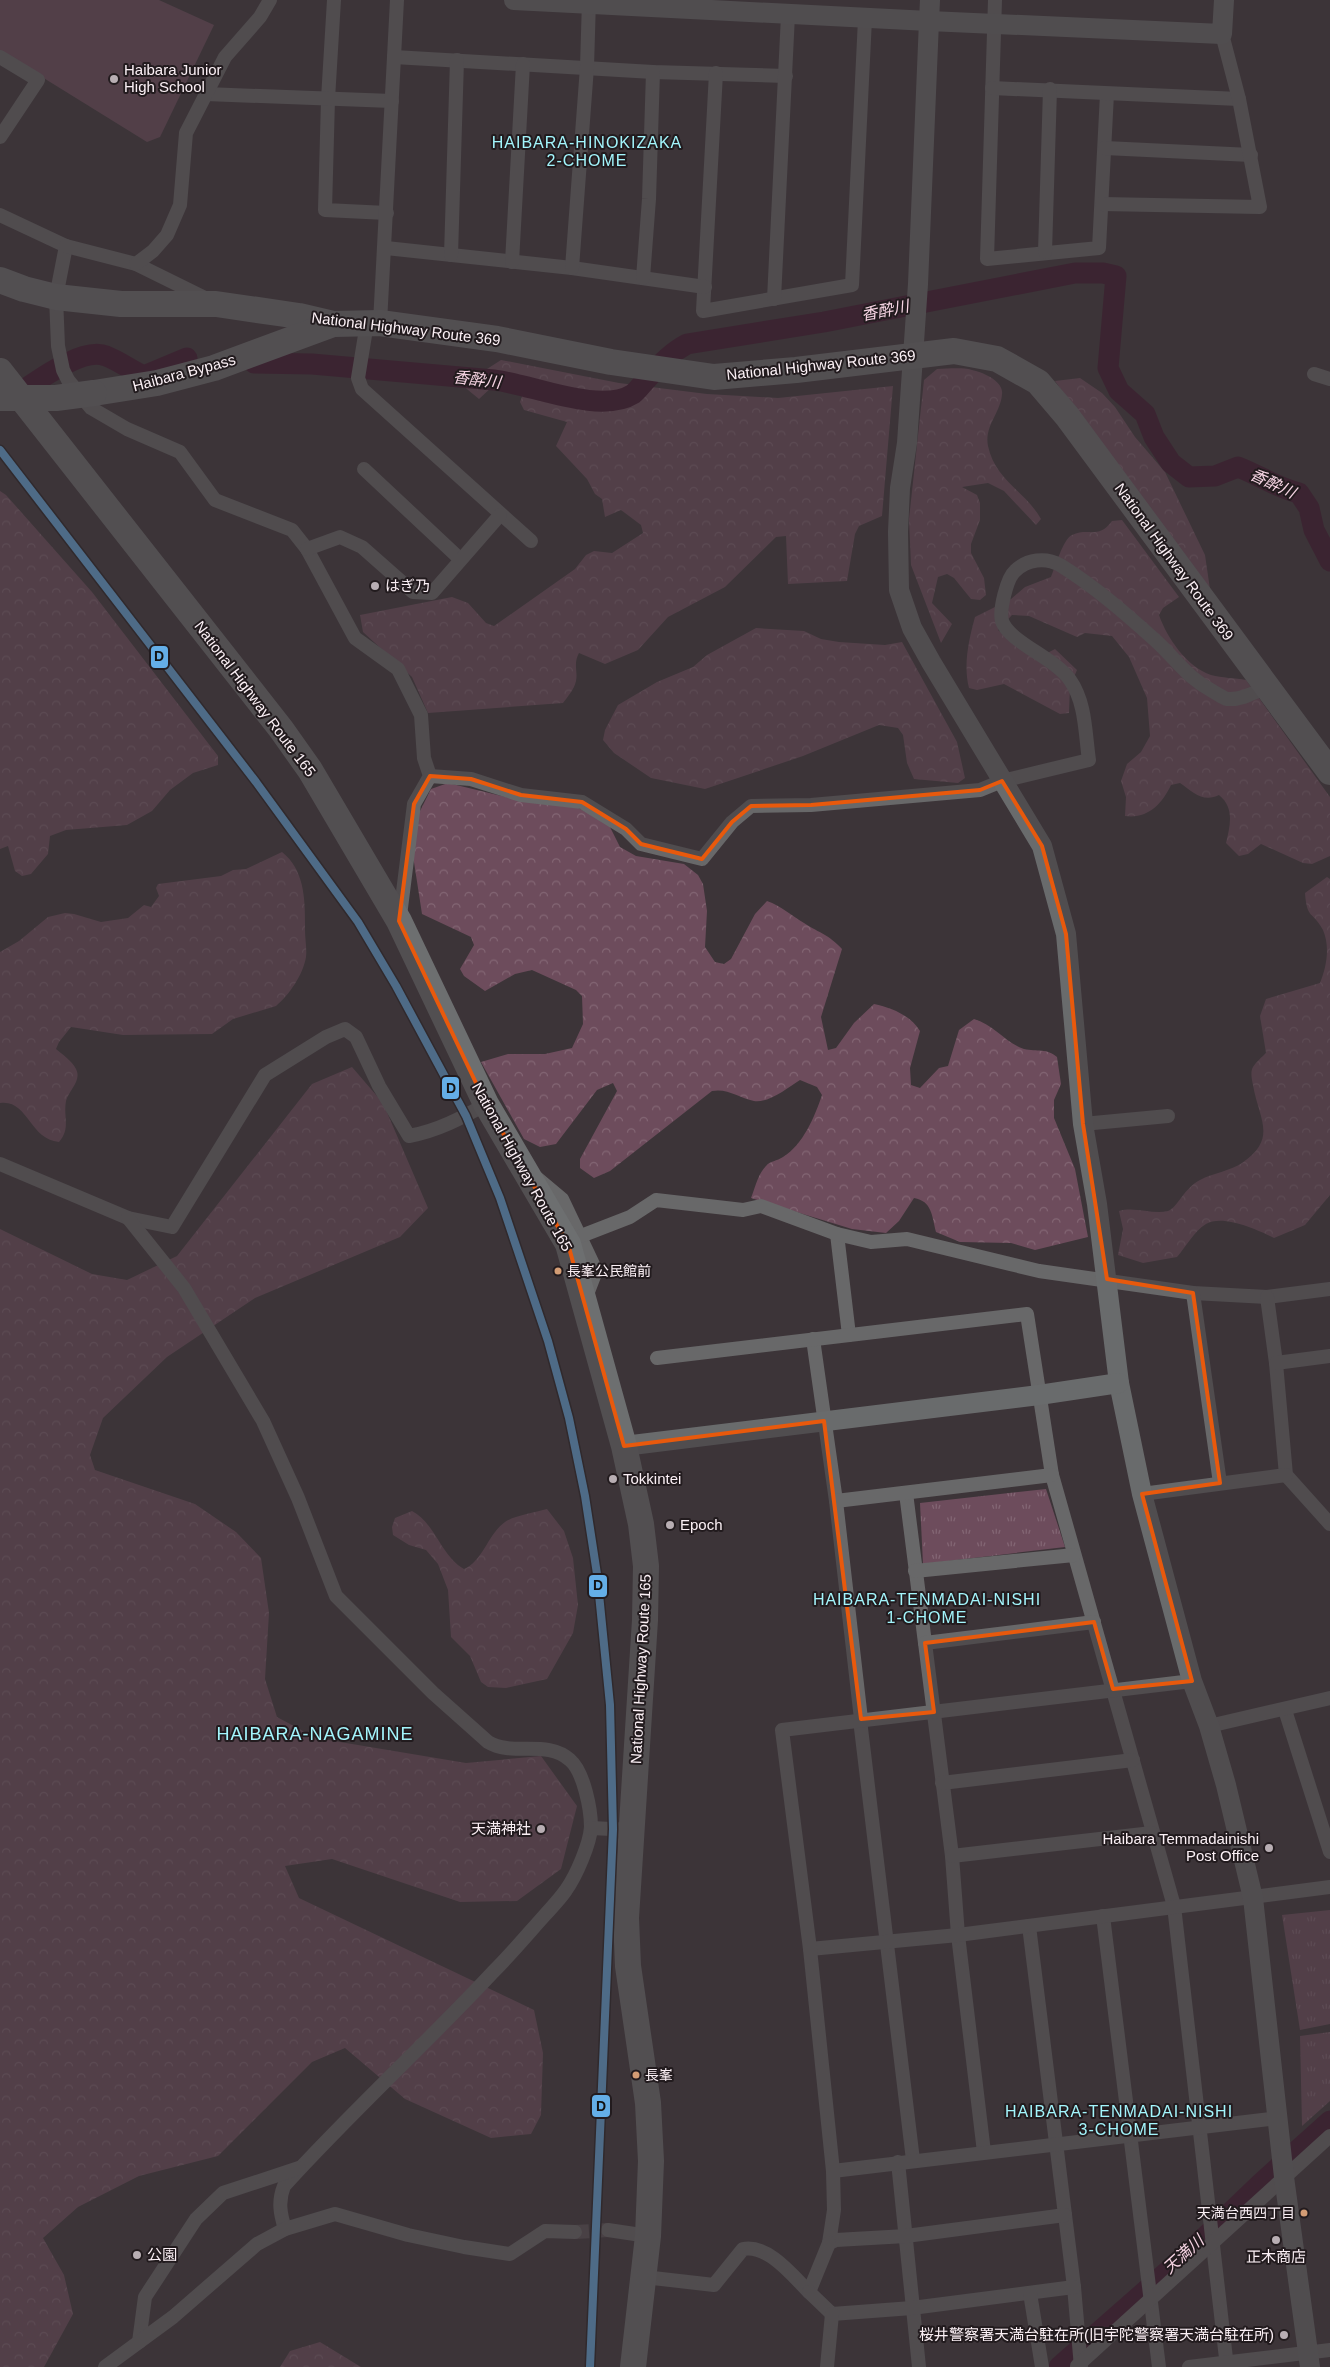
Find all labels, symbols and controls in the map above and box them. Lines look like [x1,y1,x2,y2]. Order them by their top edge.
place label: Haibara Junior High School [124,61,222,95]
marker: Haibara Junior High School [108,73,120,85]
district label: HAIBARA-HINOKIZAKA 2-CHOME [492,134,682,169]
water label: 香酔川 [860,297,912,323]
street label: National Highway Route 369 [311,308,501,349]
street label: National Highway Route 369 [726,346,916,383]
street label: Haibara Bypass [131,351,237,394]
water label: 香酔川 [452,368,504,391]
water label: 香酔川 [1247,466,1300,502]
street label: National Highway Route 369 [1112,480,1237,644]
place label: はぎ乃 [385,577,430,594]
marker: はぎ乃 [369,580,381,592]
street label: National Highway Route 165 [191,618,319,780]
line badge: D [150,645,169,669]
text: D [154,648,164,664]
line badge: D [441,1076,460,1100]
street label: National Highway Route 165 [469,1079,576,1254]
text: D [446,1080,456,1096]
place label: 長峯公民館前 [567,1263,651,1279]
marker: 長峯公民館前 [553,1266,563,1276]
place label: Tokkintei [623,1470,681,1487]
marker: Tokkintei [607,1473,619,1485]
place label: Epoch [680,1516,723,1533]
marker: Epoch [664,1519,676,1531]
line badge: D [588,1574,608,1598]
street label: National Highway Route 165 [627,1574,654,1764]
text: D [593,1577,603,1593]
district label: HAIBARA-TENMADAI-NISHI 1-CHOME [813,1591,1041,1626]
district label: HAIBARA-NAGAMINE [216,1724,414,1744]
place label: 天満神社 [471,1820,531,1837]
marker: 天満神社 [535,1823,547,1835]
place label: Haibara Temmadainishi Post Office [1103,1830,1259,1864]
marker: Haibara Temmadainishi Post Office [1263,1842,1275,1854]
place label: 長峯 [645,2067,673,2083]
marker: 長峯 [631,2070,641,2080]
line badge: D [591,2094,611,2118]
text: D [596,2098,606,2114]
district label: HAIBARA-TENMADAI-NISHI 3-CHOME [1005,2103,1233,2138]
place label: 天満台西四丁目 [1197,2205,1295,2221]
marker: 天満台西四丁目 [1299,2208,1309,2218]
water label: 天満川 [1160,2231,1208,2277]
marker: 正木商店 [1270,2234,1282,2246]
place label: 公園 [147,2246,177,2263]
place label: 正木商店 [1246,2248,1306,2265]
marker: 公園 [131,2249,143,2261]
place label: 桜井警察署天満台駐在所(旧宇陀警察署天満台駐在所) [919,2326,1274,2343]
marker: 桜井警察署天満台駐在所(旧宇陀警察署天満台駐在所) [1278,2329,1290,2341]

